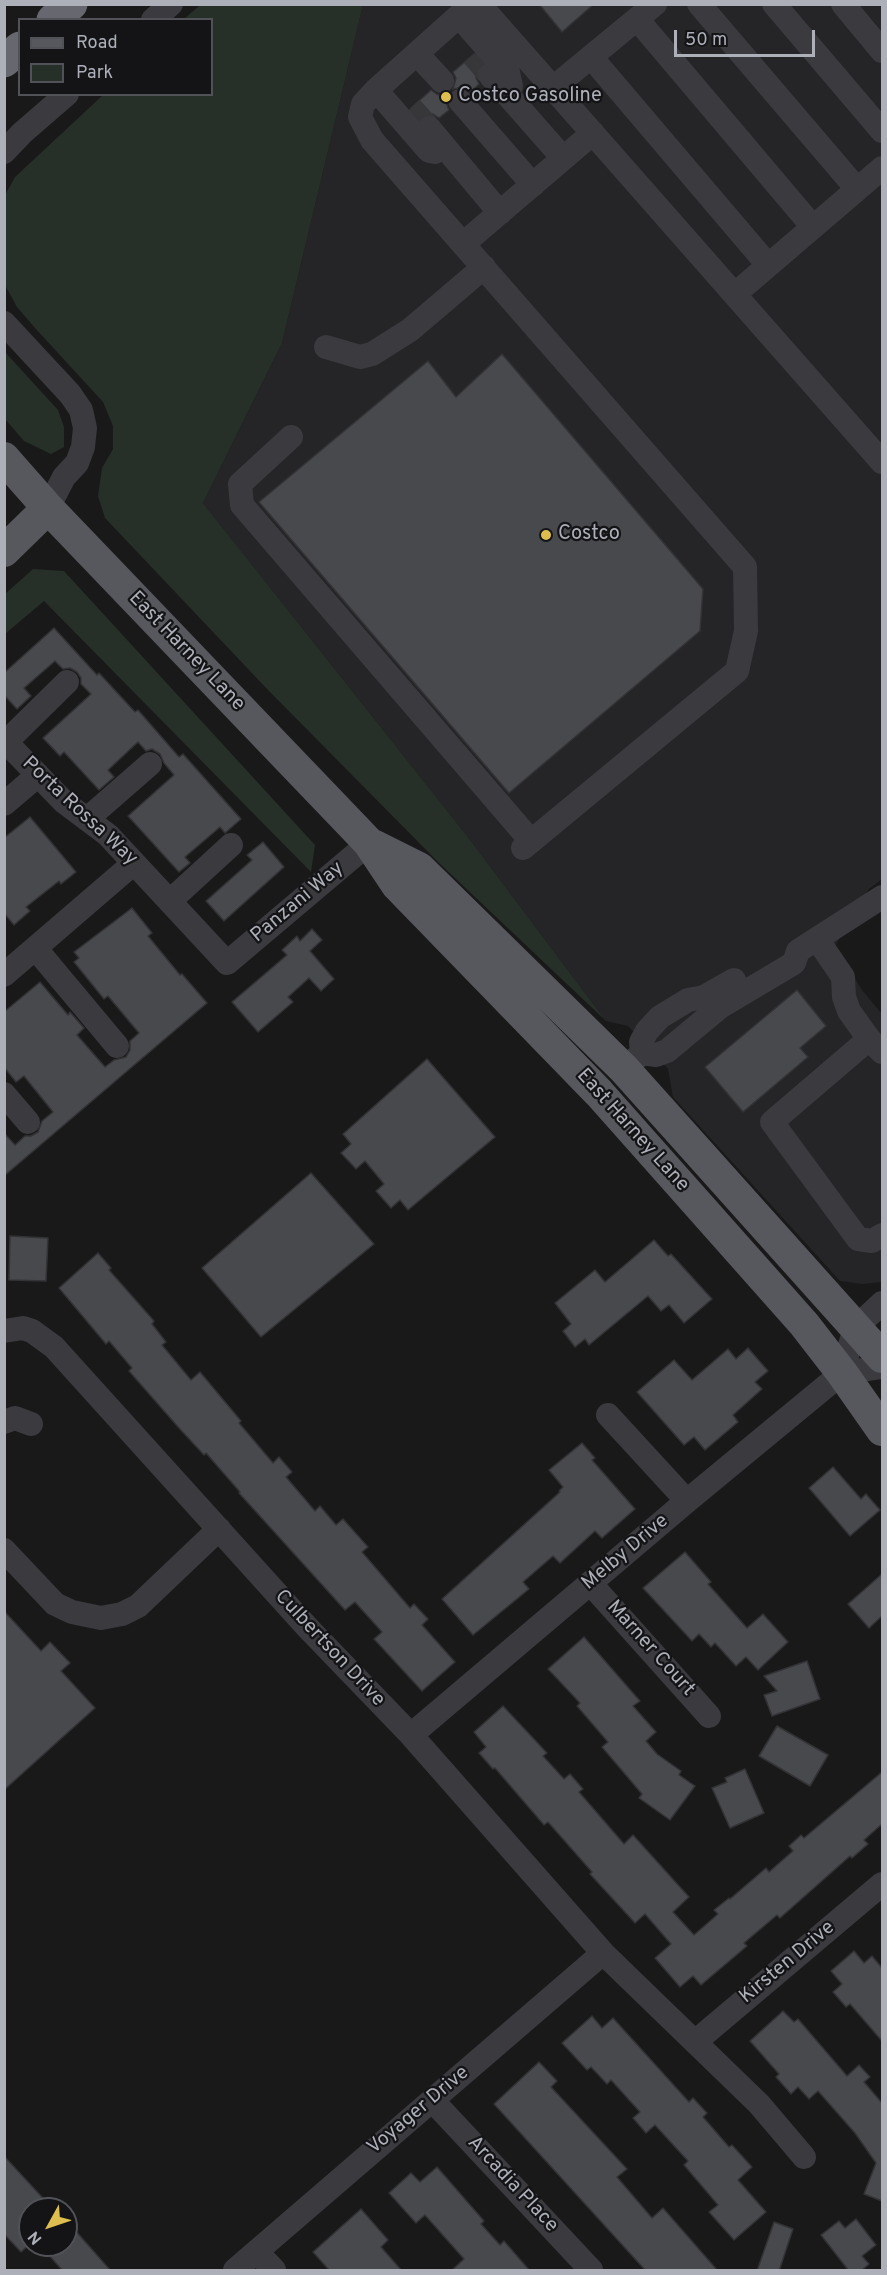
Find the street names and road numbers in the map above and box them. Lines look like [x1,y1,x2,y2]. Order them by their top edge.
street label: East Harney Lane [123,587,249,717]
street label: Porta Rossa Way [16,752,142,872]
street label: Panzani Way [247,857,349,949]
street label: East Harney Lane [570,1065,694,1197]
street label: Melby Drive [578,1510,674,1596]
street label: Culbertson Drive [269,1586,389,1712]
street label: Marner Court [601,1596,699,1702]
street label: Kirsten Drive [736,1916,840,2010]
street label: Voyager Drive [363,2062,475,2160]
street label: Arcadia Place [461,2132,563,2238]

